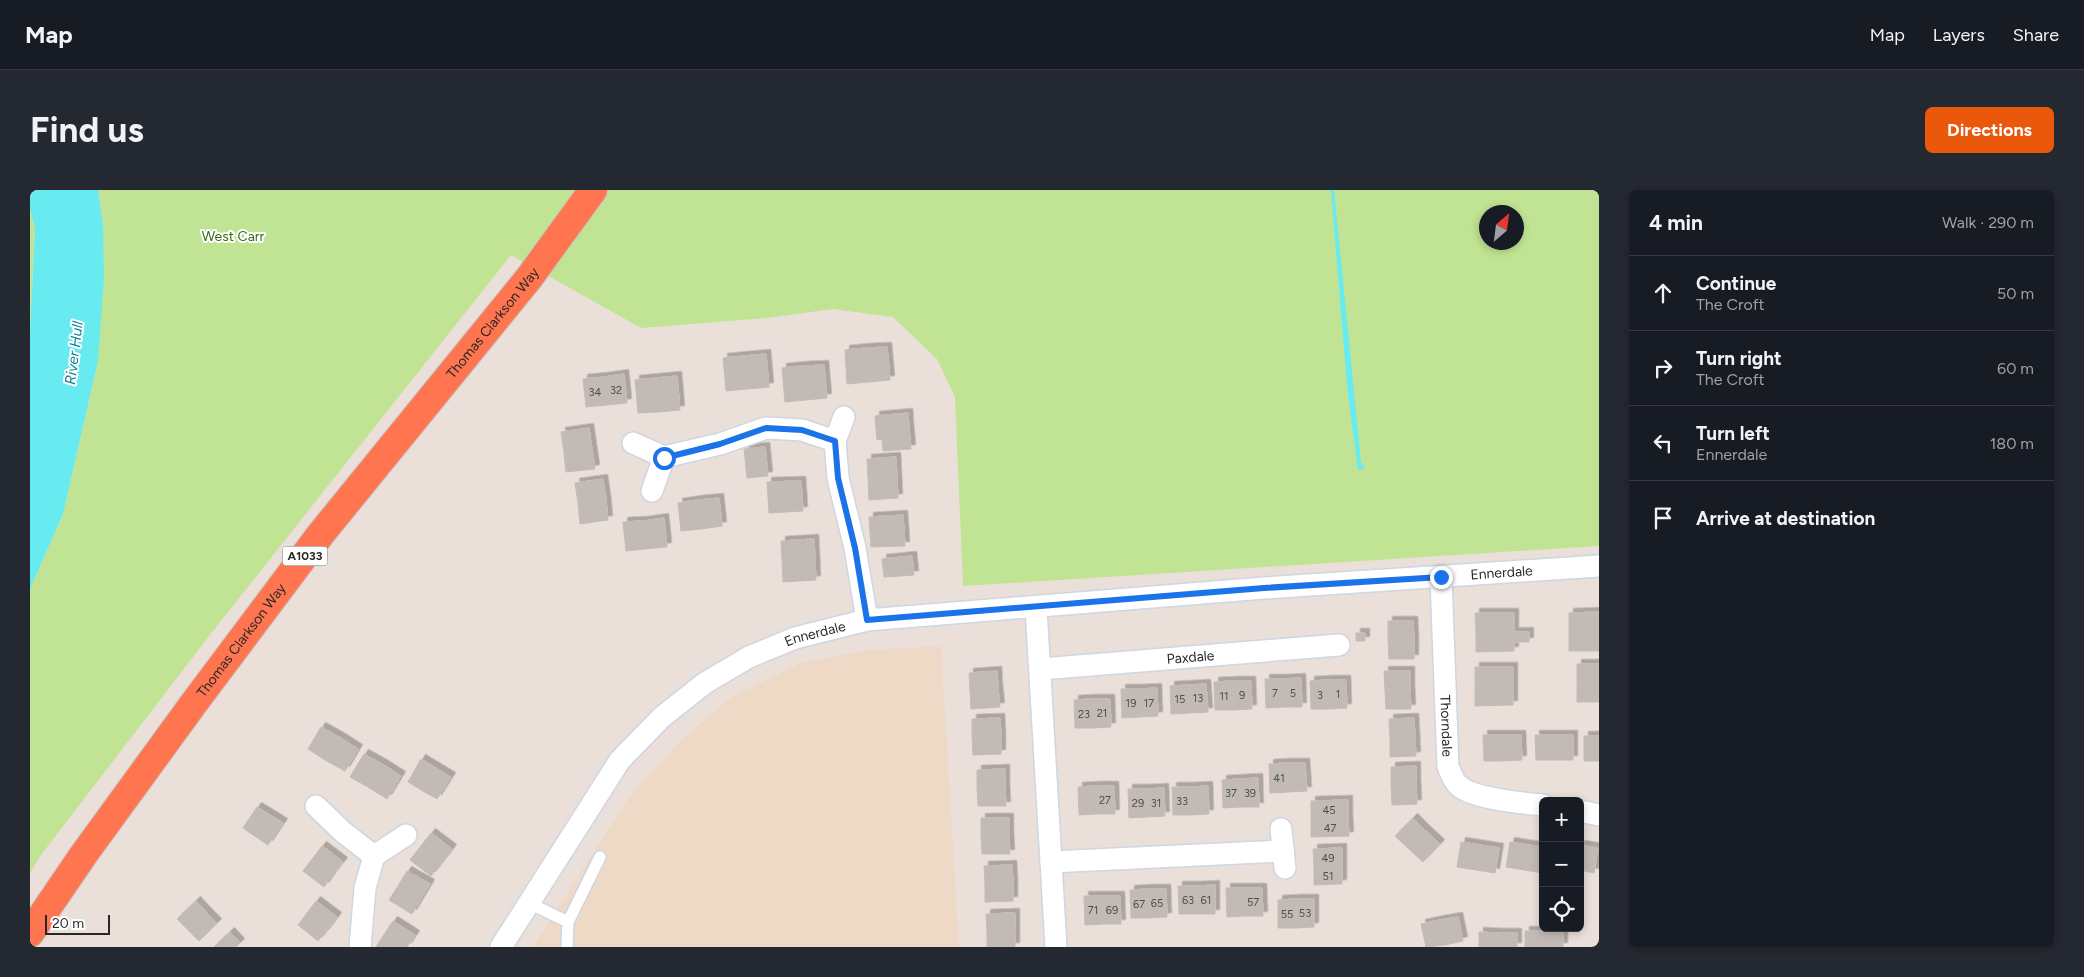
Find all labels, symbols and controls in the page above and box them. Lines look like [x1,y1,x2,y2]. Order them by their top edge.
text: Map [25,20,73,49]
text: Map [1870,24,1905,46]
text: Layers [1933,24,1985,46]
text: Share [2013,24,2059,46]
button: Directions [1925,107,2054,153]
text: Find us [30,109,144,151]
north arrow [1479,205,1524,250]
text: 4 min [1649,210,1703,235]
text: Walk · 290 m [1942,213,2034,232]
park label: West Carr [202,228,265,245]
street label: Thomas Clarkson Way [442,263,543,382]
text: Continue [1696,272,1776,295]
icon: ahead [1649,279,1677,307]
text: 50 m [1997,284,2034,303]
text: The Croft [1696,295,1765,314]
water label: River Hull [61,320,87,386]
text: Turn right [1696,347,1782,370]
icon: right [1649,354,1677,382]
text: 60 m [1997,359,2034,378]
text: The Croft [1696,370,1765,389]
house number: 32 [610,384,622,397]
house number: 34 [589,386,602,399]
text: Turn left [1696,422,1770,445]
icon: left [1649,429,1677,457]
text: 180 m [1990,434,2034,453]
text: Ennerdale [1696,445,1767,464]
route start [653,447,676,470]
icon: arrive [1649,504,1677,532]
text: Arrive at destination [1696,507,1875,530]
road number: A1033 [282,546,328,566]
street label: Ennerdale [1470,562,1534,583]
route end [1430,566,1453,589]
street label: Thomas Clarkson Way [193,579,290,700]
street label: Ennerdale [782,617,848,650]
street label: Paxdale [1166,647,1215,667]
house number: 7 [1272,687,1278,700]
house number: 5 [1290,687,1296,700]
house number: 1 [1336,688,1340,701]
house number: 9 [1239,689,1245,702]
house number: 3 [1317,689,1323,702]
house number: 11 [1219,690,1229,703]
house number: 13 [1193,692,1203,705]
house number: 15 [1175,693,1185,706]
street label: Thorndale [1437,694,1456,758]
house number: 19 [1126,697,1136,710]
house number: 17 [1144,697,1154,710]
house number: 21 [1097,707,1107,720]
house number: 23 [1078,708,1090,721]
house number: 41 [1273,772,1285,785]
house number: 37 [1225,787,1237,800]
house number: 39 [1244,787,1256,800]
house number: 27 [1099,794,1111,807]
house number: 33 [1176,795,1188,808]
house number: 29 [1132,797,1144,810]
house number: 31 [1151,797,1161,810]
map controls [1539,797,1584,932]
button: + [1539,797,1584,842]
house number: 45 [1322,804,1336,817]
house number: 47 [1324,822,1336,835]
button: − [1539,842,1584,887]
house number: 49 [1321,852,1335,865]
house number: 51 [1323,870,1333,883]
button: locate [1539,887,1584,932]
house number: 63 [1182,894,1194,907]
house number: 61 [1201,894,1211,907]
house number: 57 [1247,896,1259,909]
house number: 65 [1151,897,1163,910]
house number: 67 [1133,898,1145,911]
house number: 71 [1088,904,1098,917]
house number: 69 [1106,904,1118,917]
house number: 53 [1299,907,1311,920]
house number: 55 [1281,908,1293,921]
scale bar [45,912,110,935]
text: 20 m [52,915,84,932]

